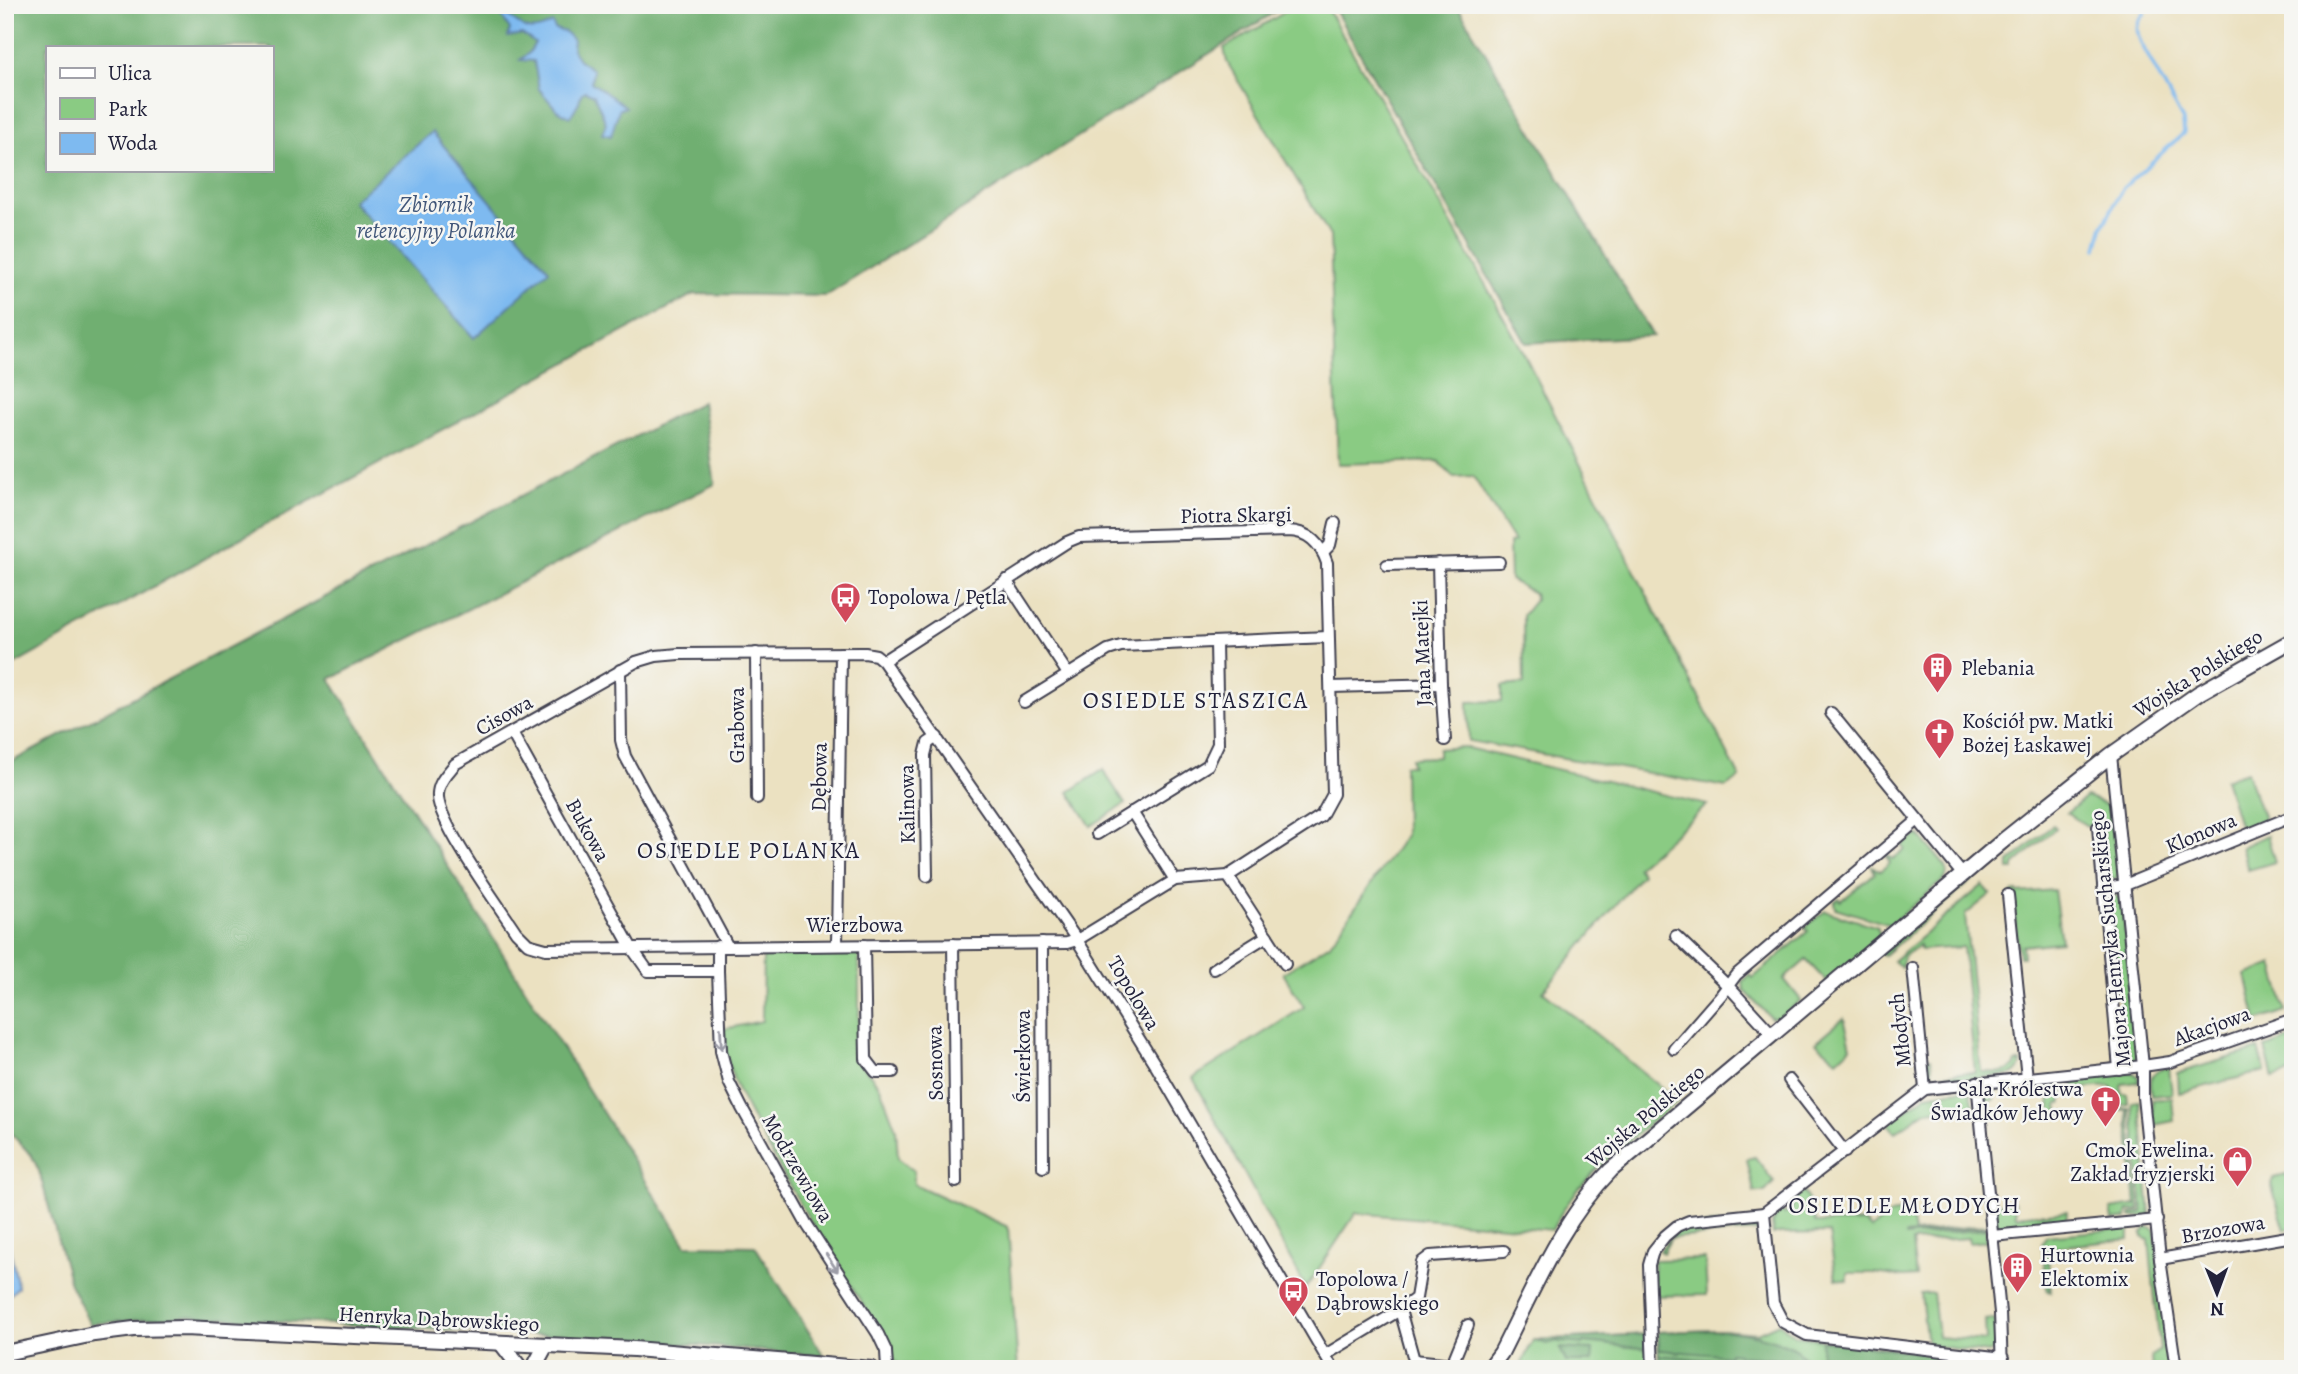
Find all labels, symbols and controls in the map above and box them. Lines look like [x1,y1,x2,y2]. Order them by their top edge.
legend [46,46,273,172]
text: Ulica [108,59,152,87]
text: Park [108,95,148,123]
text: Woda [107,129,158,157]
water label: Zbiornik retencyjny Polanka [356,189,516,246]
street label: Piotra Skargi [1180,500,1292,530]
bus stop icon: Topolowa / Pętla [828,580,862,624]
place label: Topolowa / Pętla [868,583,1007,611]
street label: Jana Matejki [1406,599,1438,707]
street label: Wojska Polskiego [2127,622,2268,724]
building icon: Plebania [1921,651,1955,695]
place label: Plebania [1961,654,2035,682]
district label: OSIEDLE STASZICA [1083,685,1309,716]
street label: Grabowa [723,687,751,763]
street label: Cisowa [470,688,538,742]
place label: Kościół pw. Matki Bożej Łaskawej [1962,707,2114,759]
church icon: Kościół pw. Matki Bożej Łaskawej [1922,716,1956,760]
street label: Dębowa [804,742,834,812]
street label: Kalinowa [892,764,922,844]
street label: Bukowa [559,793,617,867]
street label: Klonowa [2161,805,2241,860]
street label: Majora Henryka Sucharskiego [2083,809,2137,1069]
district label: OSIEDLE POLANKA [637,835,861,866]
street label: Wierzbowa [806,911,904,939]
street label: Topolowa [1101,951,1167,1035]
street label: Młodych [1882,992,1918,1068]
street label: Akacjowa [2169,999,2255,1053]
street label: Świerkowa [1009,1009,1037,1103]
street label: Sosnowa [920,1025,950,1101]
one-way arrow [714,1028,727,1051]
street label: Wojska Polskiego [1579,1058,1710,1175]
place label: Sala Królestwa Świadków Jehowy [1930,1075,2084,1127]
church icon: Sala Królestwa Świadków Jehowy [2089,1084,2123,1128]
street label: Modrzewiowa [756,1108,841,1228]
place label: Cmok Ewelina. Zakład fryzjerski [2070,1136,2215,1188]
shop icon: Cmok Ewelina. Zakład fryzjerski [2221,1145,2255,1189]
district label: OSIEDLE MŁODYCH [1789,1190,2021,1221]
street label: Brzozowa [2179,1208,2267,1250]
place label: Hurtownia Elektomix [2040,1241,2135,1293]
building icon: Hurtownia Elektomix [2000,1250,2034,1294]
one-way arrow [825,1253,840,1272]
north arrow [2182,1258,2252,1328]
place label: Topolowa / Dąbrowskiego [1316,1265,1439,1317]
bus stop icon: Topolowa / Dąbrowskiego [1276,1274,1310,1318]
text: N [2210,1296,2224,1322]
street label: Henryka Dąbrowskiego [338,1300,540,1338]

